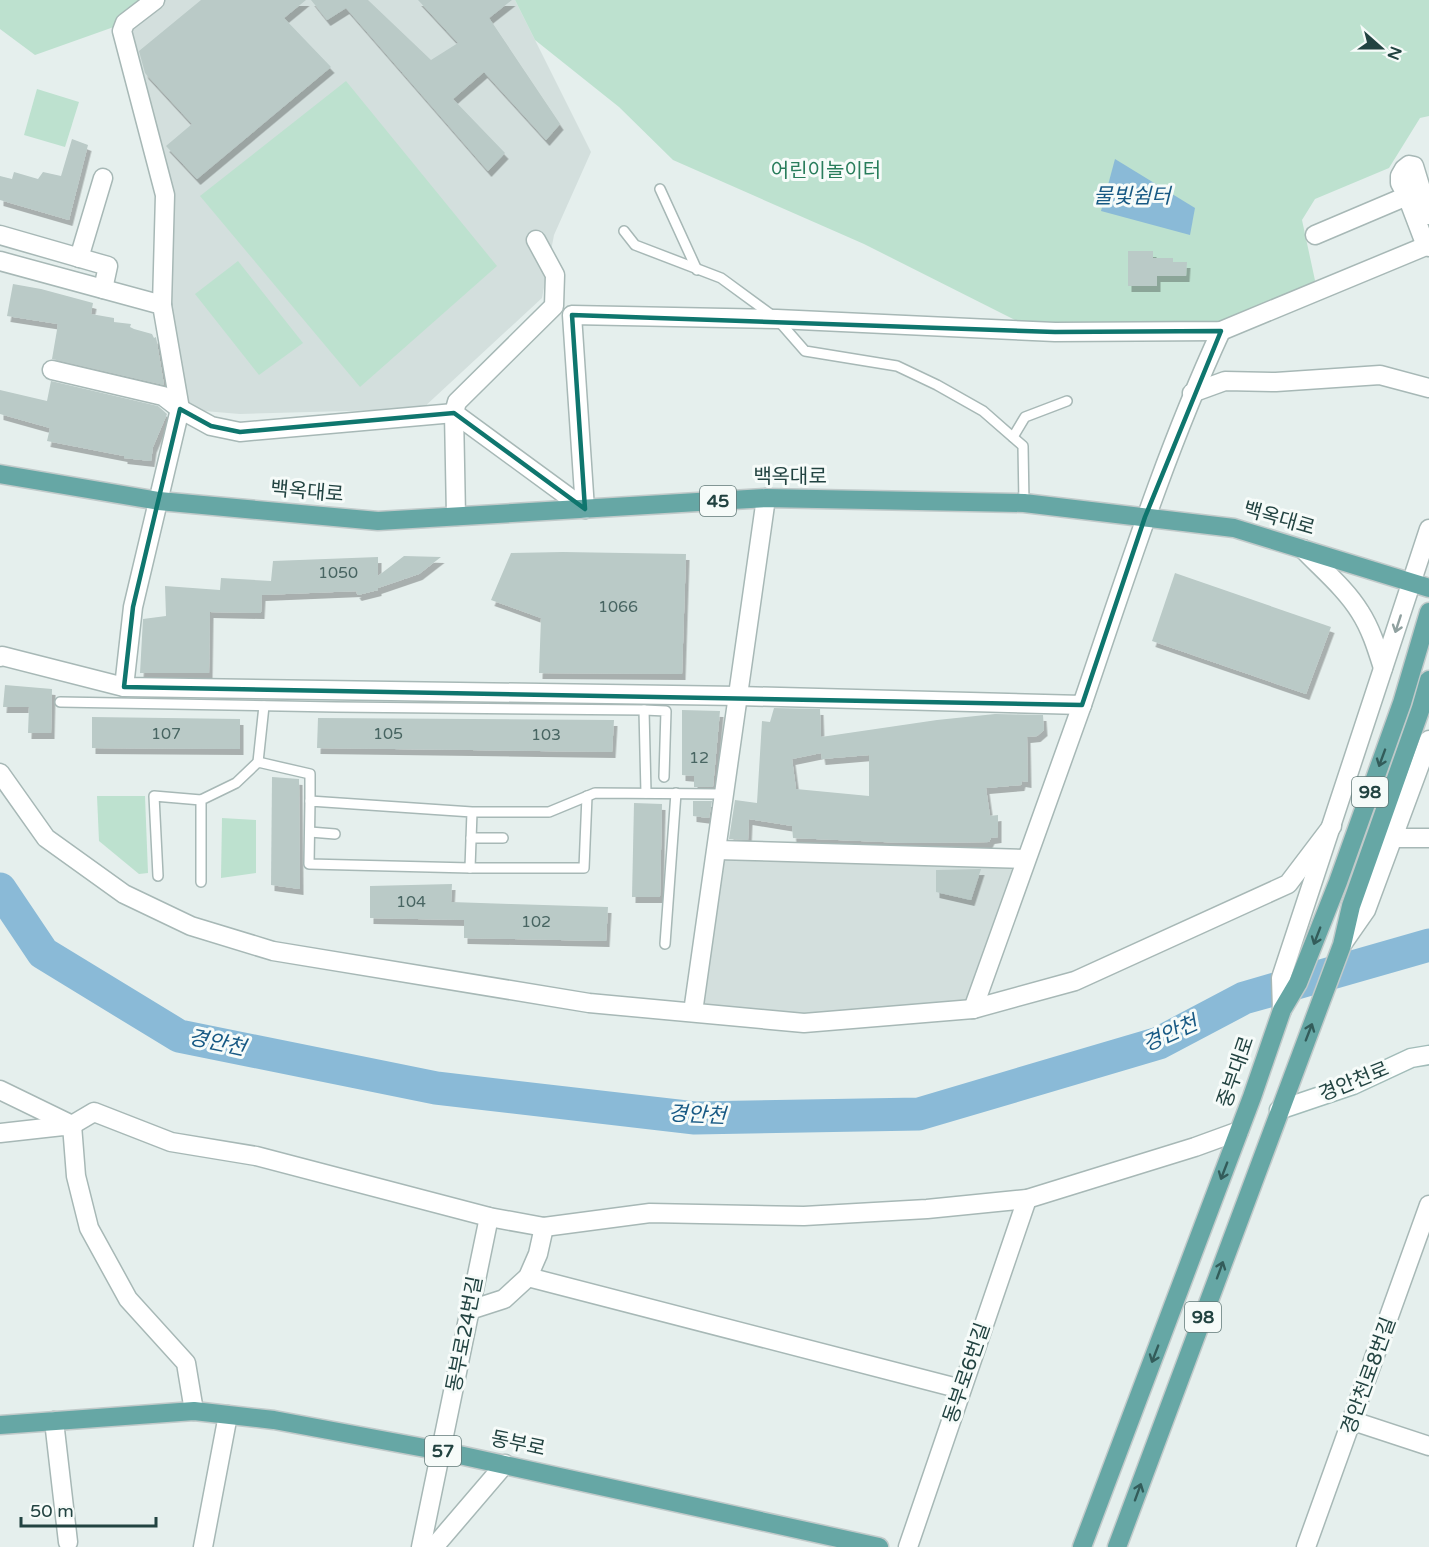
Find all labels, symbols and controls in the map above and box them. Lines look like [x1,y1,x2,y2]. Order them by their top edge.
north arrow [1351,18,1411,78]
text: N [1382,43,1406,63]
park label: 어린이놀이터 [771,159,881,183]
water label: 물빛쉼터 [1093,184,1173,209]
street label: 백옥대로 [753,465,827,489]
street label: 백옥대로 [269,477,345,507]
road number: 45 [700,486,736,516]
street label: 백옥대로 [1240,497,1318,541]
house number: 1050 [318,563,358,583]
house number: 1066 [598,597,638,617]
one-way arrow [1392,614,1403,633]
house number: 107 [151,724,181,744]
house number: 105 [373,724,403,744]
house number: 103 [531,725,561,745]
house number: 12 [689,748,709,768]
one-way arrow [1376,748,1387,767]
road number: 98 [1352,777,1388,807]
house number: 104 [396,892,426,912]
house number: 102 [521,912,551,932]
one-way arrow [1311,927,1322,945]
water label: 경안천 [1138,1010,1204,1057]
one-way arrow [1304,1023,1315,1041]
water label: 경안천 [186,1025,251,1062]
street label: 중부대로 [1213,1033,1259,1111]
street label: 경안천로 [1315,1057,1393,1107]
water label: 경안천 [667,1101,729,1129]
one-way arrow [1218,1162,1229,1180]
one-way arrow [1215,1261,1226,1280]
street label: 동부로24번길 [442,1274,488,1394]
road number: 98 [1185,1302,1221,1332]
street label: 경안천로8번길 [1337,1314,1401,1438]
street label: 동부로6번길 [939,1320,995,1426]
one-way arrow [1149,1344,1160,1363]
street label: 동부로 [489,1427,547,1461]
road number: 57 [425,1436,461,1466]
one-way arrow [1133,1483,1144,1502]
scale bar [21,1490,156,1528]
text: 50 m [30,1500,74,1522]

